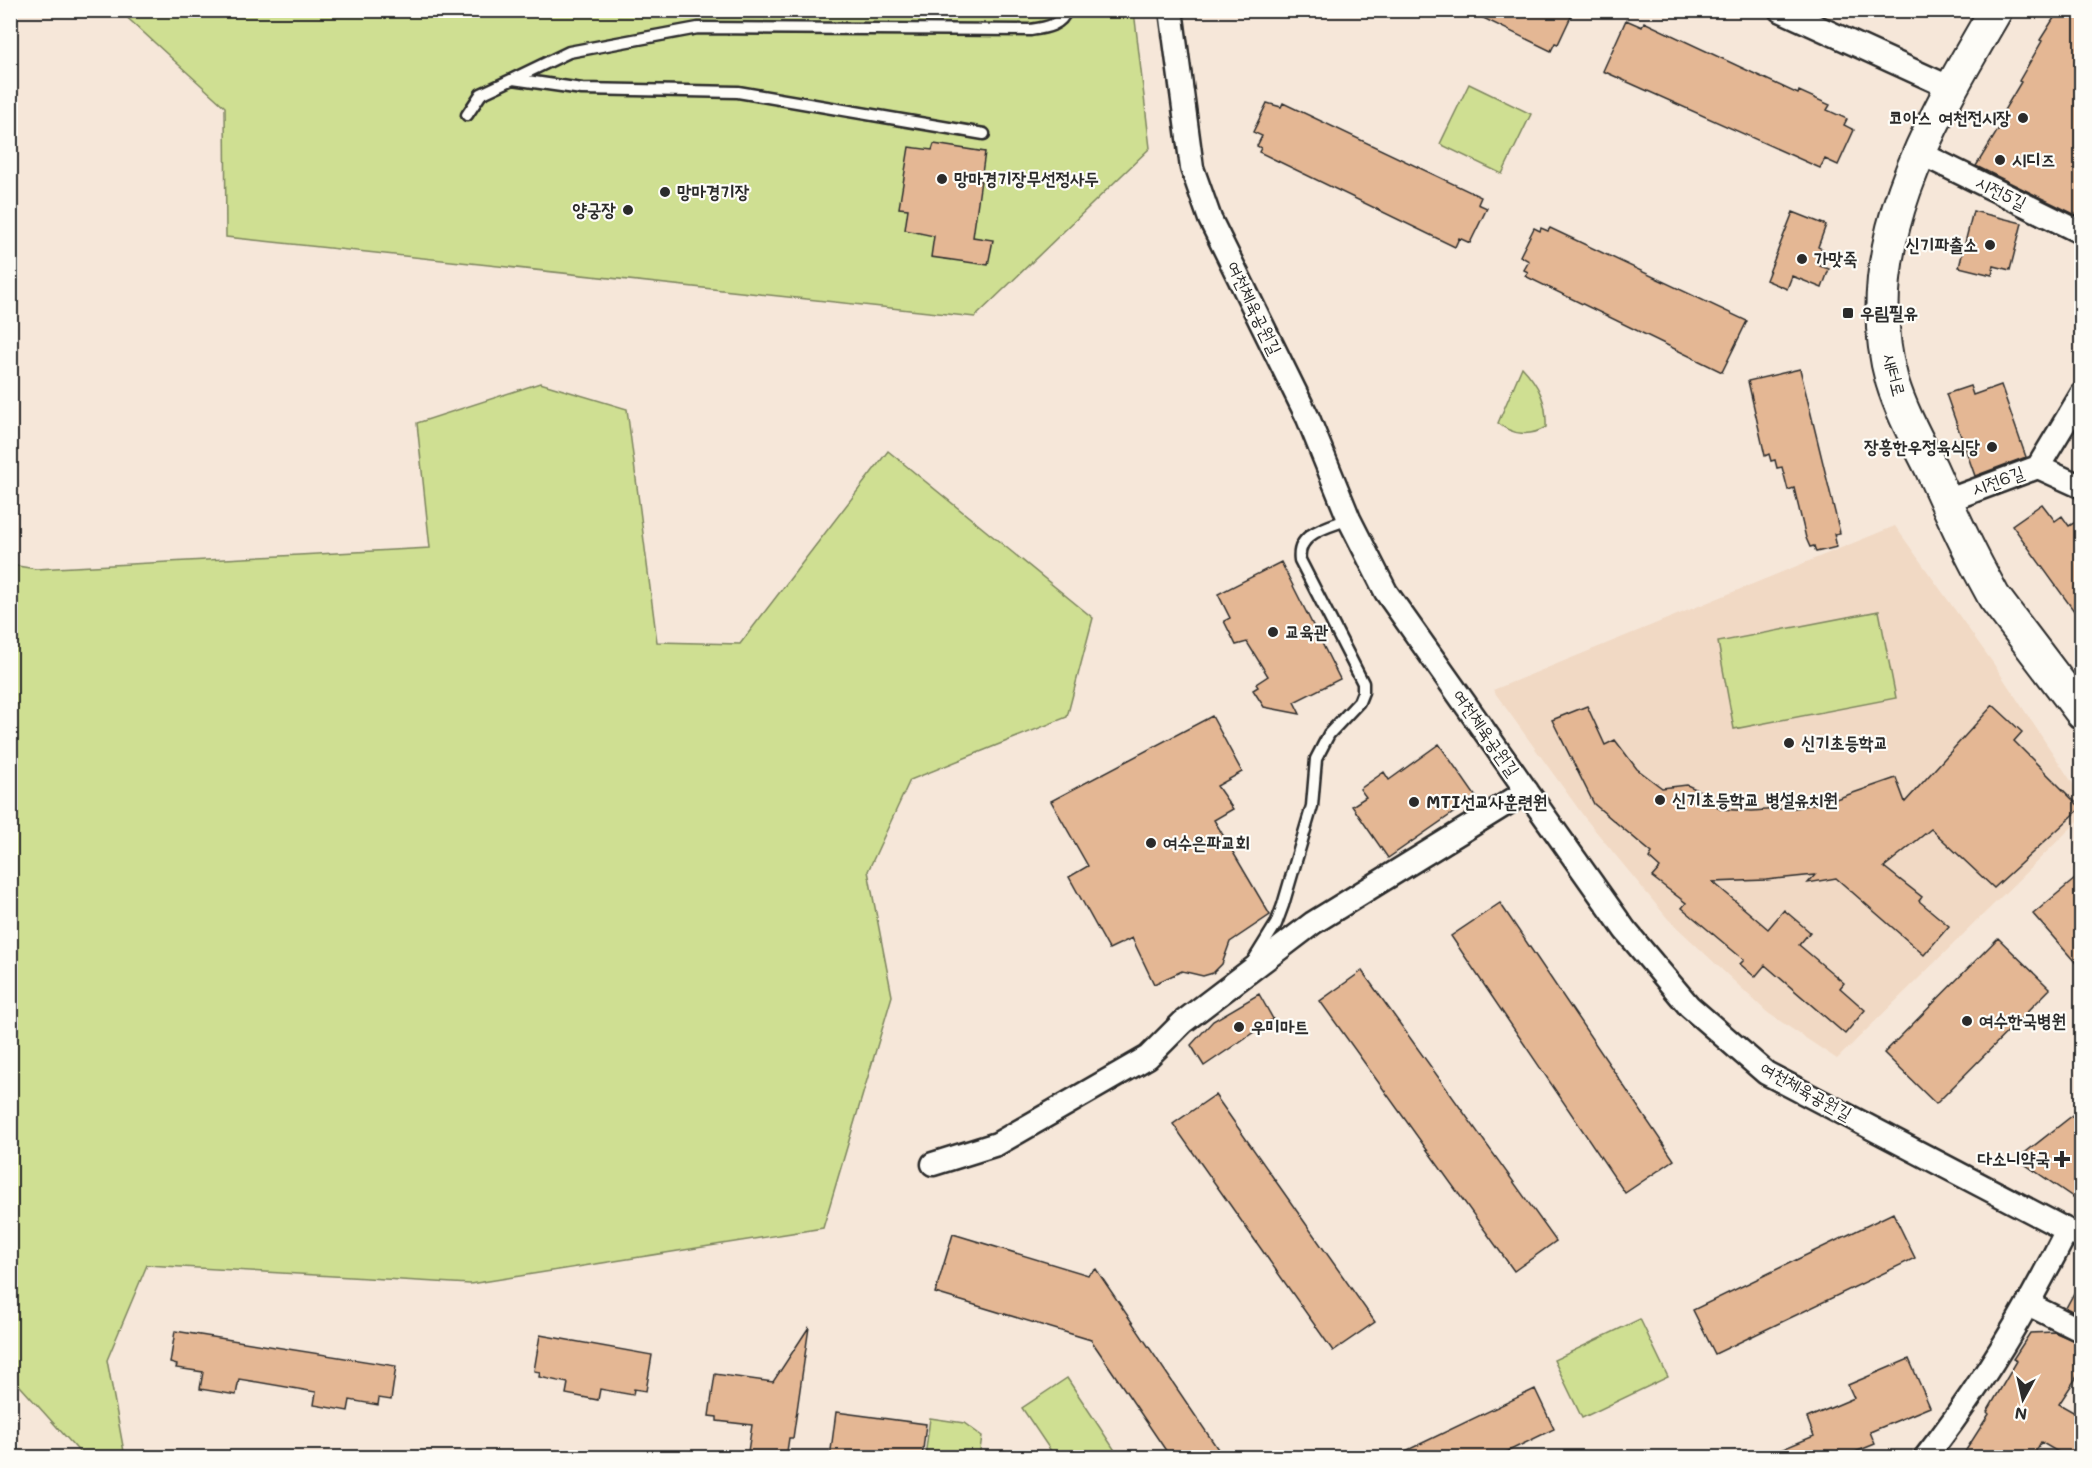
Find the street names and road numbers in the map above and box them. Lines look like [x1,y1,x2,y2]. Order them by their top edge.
street label: 시전5길 [1972,169,2031,215]
street label: 여천체육공원길 [1222,257,1288,359]
street label: 새터로 [1878,351,1912,399]
street label: 시전6길 [1968,459,2028,501]
street label: 여천체육공원길 [1448,684,1526,781]
street label: 여천체육공원길 [1756,1055,1857,1125]

